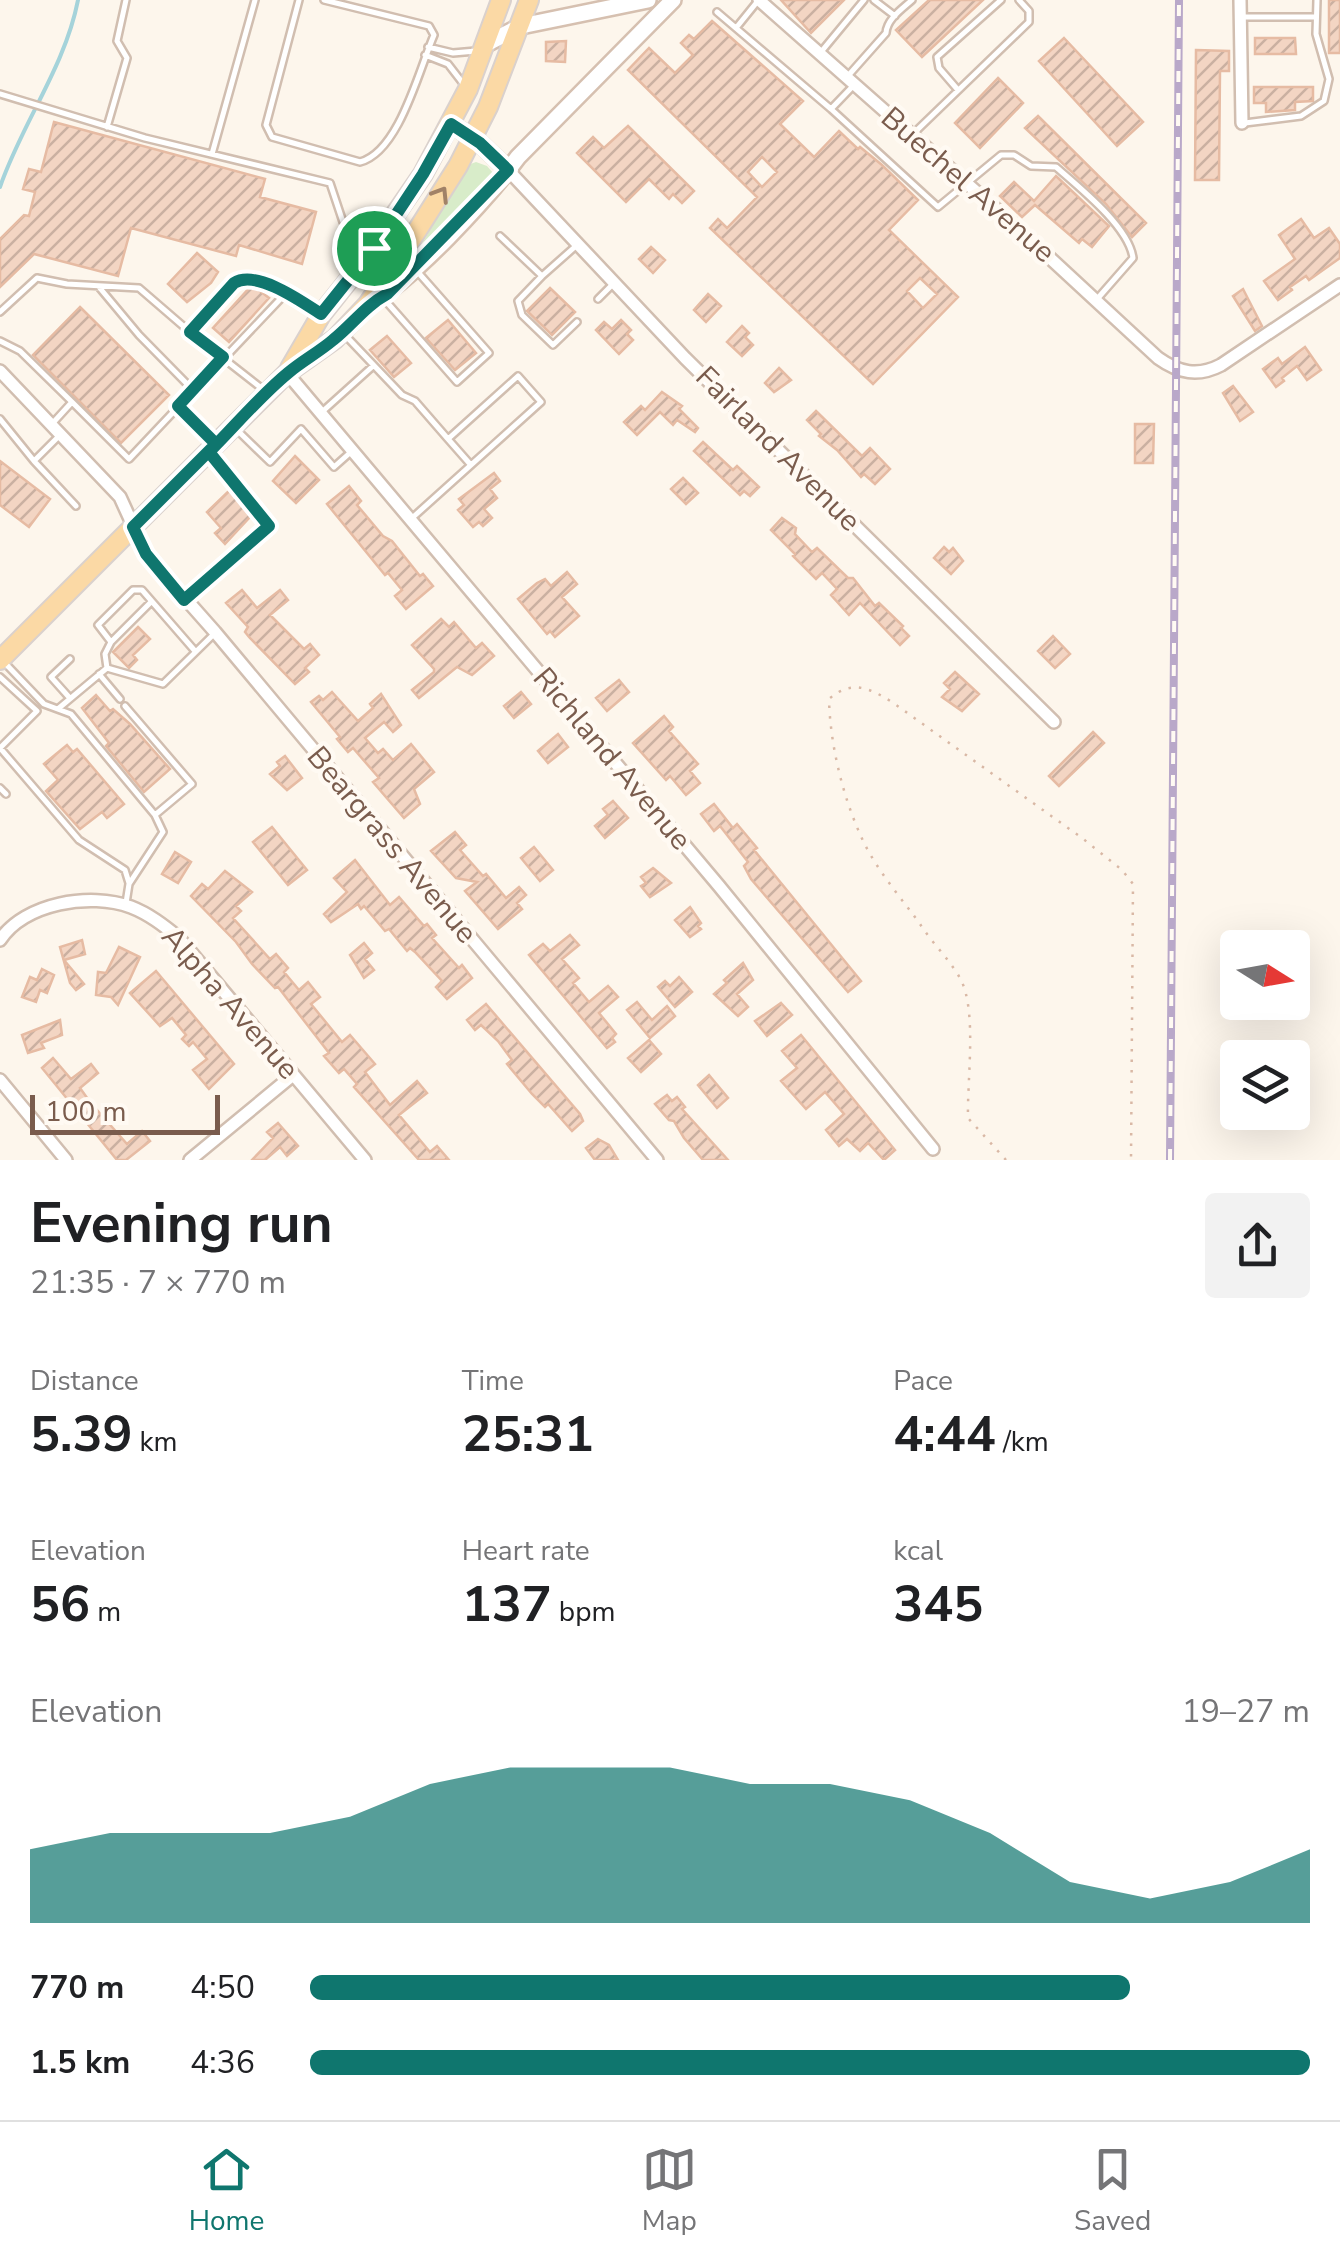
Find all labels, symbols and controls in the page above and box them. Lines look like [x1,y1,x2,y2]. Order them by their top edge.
street label: Buechel Avenue [872,98,1064,272]
one-way arrow [429,187,448,205]
pin [332,206,417,291]
icon: arrive [347,221,402,276]
street label: Fairland Avenue [686,357,870,541]
street label: Richland Avenue [523,659,701,859]
street label: Beargrass Avenue [297,738,487,952]
street label: Alpha Avenue [152,917,308,1089]
north arrow [1220,930,1310,1020]
map controls [1220,930,1310,1130]
button: layers [1220,1040,1310,1130]
scale bar [30,1090,220,1134]
text: 100 m [45,1093,127,1131]
text: Evening run [30,1186,333,1261]
button: share [1205,1193,1310,1298]
text: 21:35 · 7 × 770 m [30,1261,286,1304]
text: Distance [30,1362,139,1400]
text: Time [462,1362,524,1400]
text: Pace [893,1362,953,1400]
text: 5.39 [30,1400,132,1469]
text: 25:31 [462,1400,594,1469]
text: 4:44 [893,1400,996,1469]
text: km [132,1423,178,1461]
text: /km [996,1423,1049,1461]
text: Elevation [30,1532,146,1570]
text: Heart rate [462,1532,590,1570]
text: kcal [893,1532,943,1570]
text: 56 [30,1570,90,1639]
text: 137 [462,1570,552,1639]
text: 345 [893,1570,983,1639]
text: m [90,1593,121,1631]
text: bpm [552,1593,615,1631]
text: Elevation [30,1690,163,1733]
text: 19–27 m [1182,1690,1310,1733]
text: 770 m [30,1966,124,2009]
text: 4:50 [190,1966,255,2009]
text: 1.5 km [30,2041,130,2084]
text: 4:36 [190,2041,255,2084]
tab: Home [189,2142,264,2240]
tab: Map [642,2142,697,2240]
tab: Saved [1074,2142,1151,2240]

